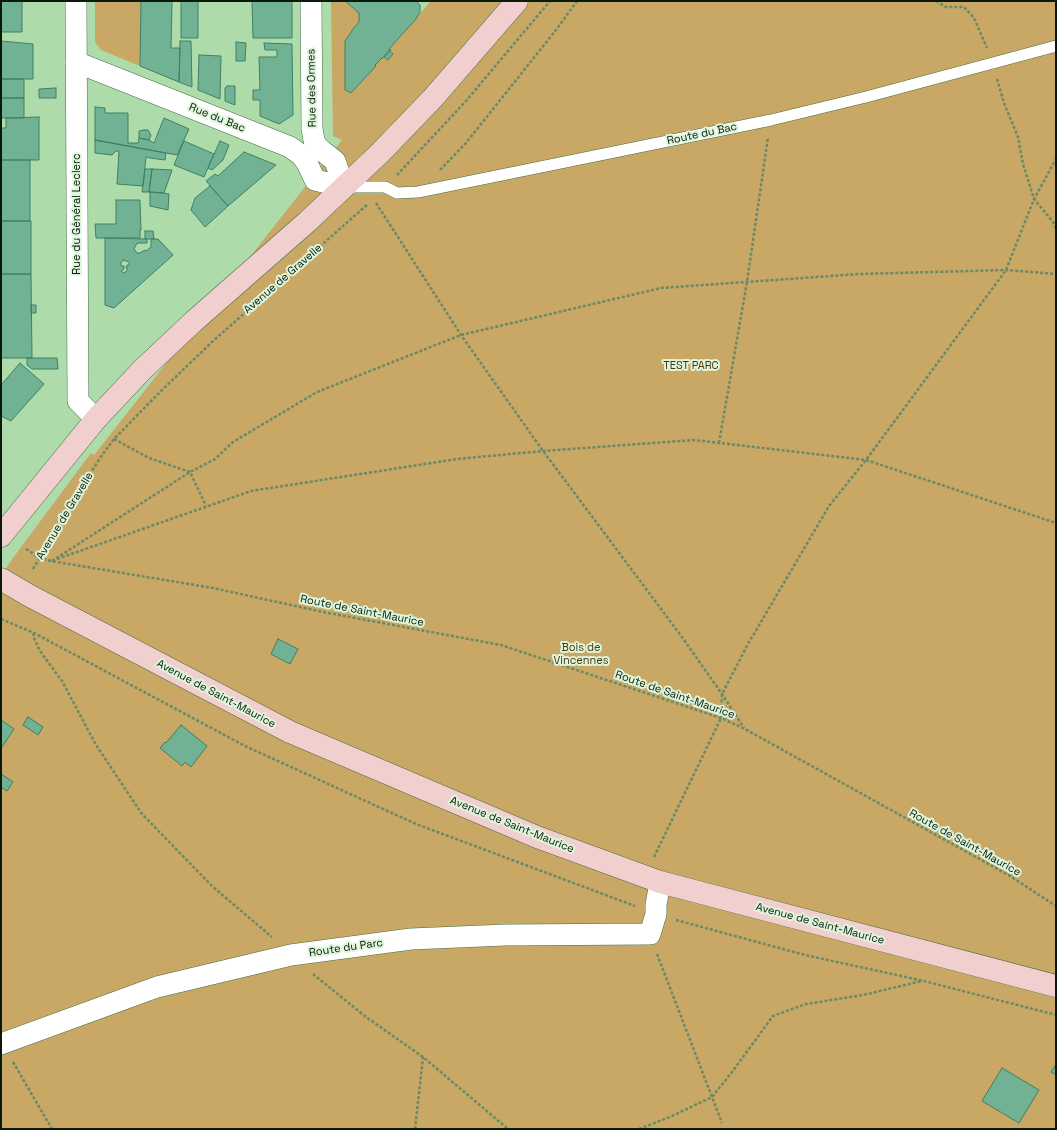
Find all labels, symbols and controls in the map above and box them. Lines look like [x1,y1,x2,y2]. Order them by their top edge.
street label: Rue des Ormes [305,49,319,127]
street label: Rue du Bac [187,101,247,135]
street label: Route du Bac [666,120,738,148]
street label: Rue du Général Leclerc [70,153,84,275]
street label: Avenue de Gravelle [241,241,325,317]
park label: TEST PARC [663,359,719,373]
street label: Avenue de Gravelle [34,470,96,562]
street label: Route de Saint-Maurice [299,593,425,629]
park label: Bois de Vincennes [553,641,609,667]
street label: Avenue de Saint-Maurice [154,657,278,731]
street label: Route de Saint-Maurice [613,668,737,722]
street label: Avenue de Saint-Maurice [448,794,576,856]
street label: Route de Saint-Maurice [907,807,1023,879]
street label: Avenue de Saint-Maurice [754,900,886,948]
street label: Route du Parc [308,936,384,960]

